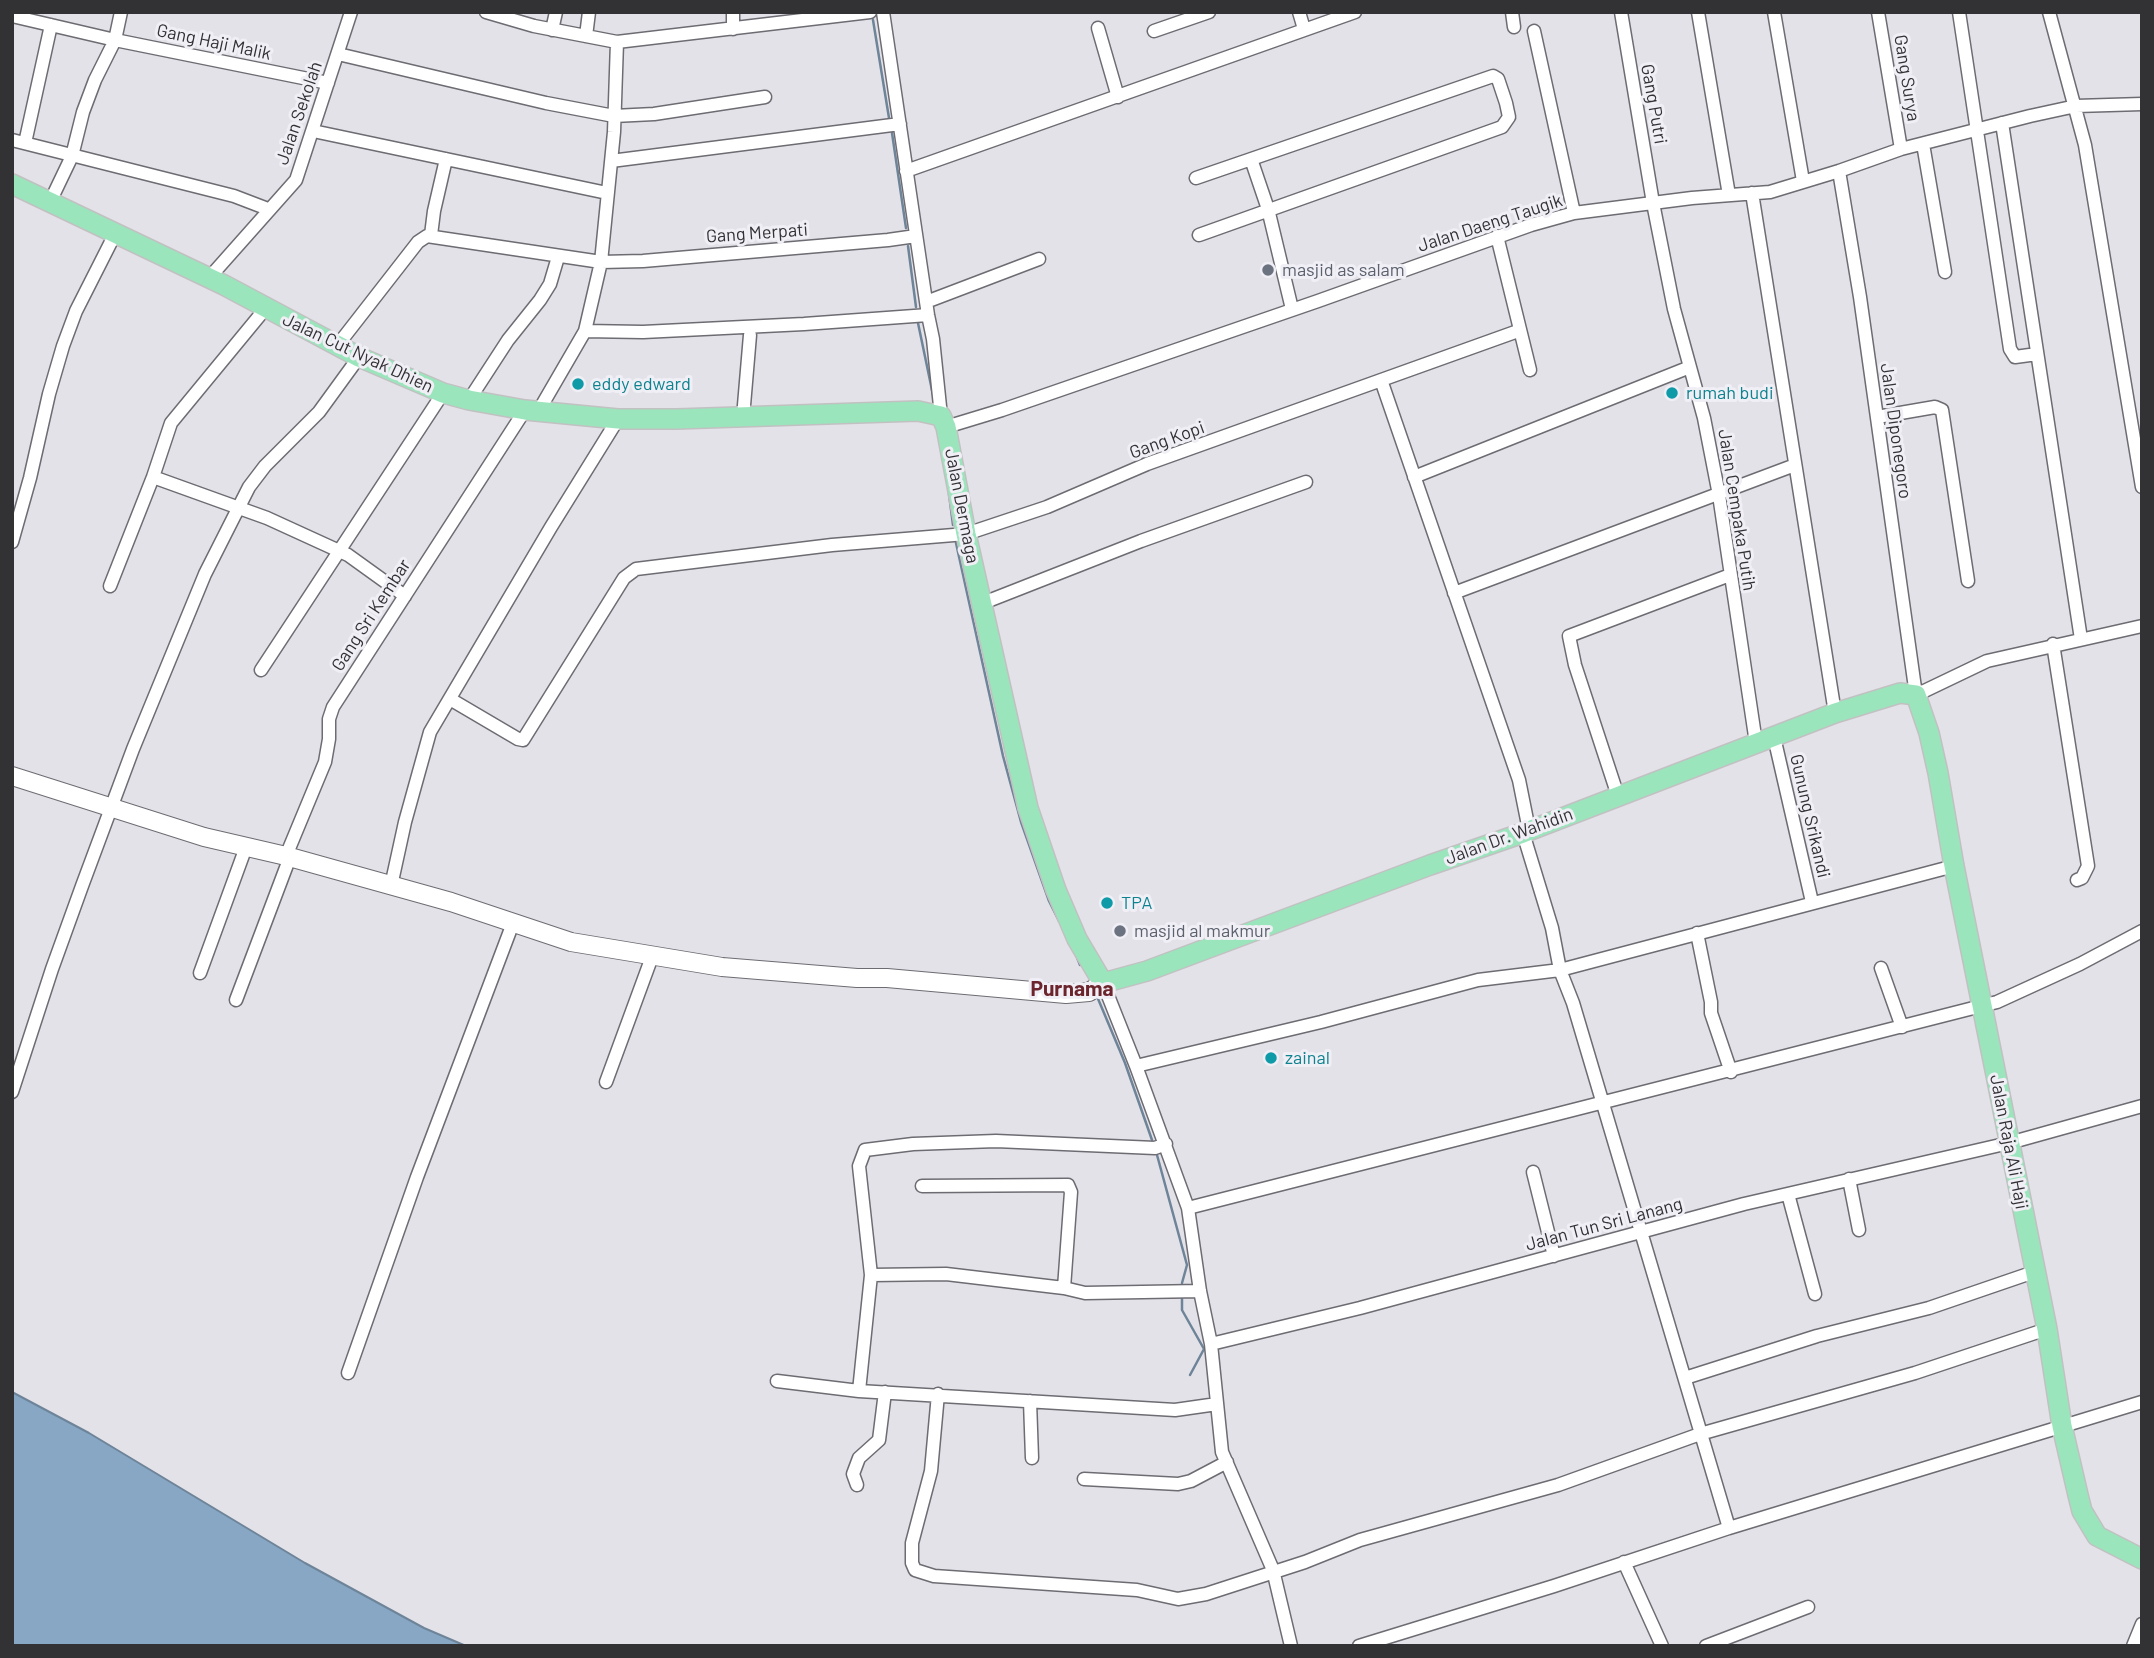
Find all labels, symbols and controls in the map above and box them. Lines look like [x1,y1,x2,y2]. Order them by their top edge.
street label: Gang Haji Malik [155,19,273,65]
street label: Gang Surya [1889,33,1925,123]
street label: Jalan Sekolah [271,58,327,168]
street label: Gang Putri [1636,62,1672,146]
street label: Jalan Daeng Taugik [1415,189,1565,257]
street label: Gang Merpati [705,219,809,247]
place label: masjid as salam [1282,259,1405,281]
marker: masjid as salam [1260,262,1276,278]
street label: Jalan Cut Nyak Dhien [279,309,437,397]
street label: Jalan Diponegoro [1876,362,1916,500]
place label: eddy edward [592,373,691,395]
marker: eddy edward [570,376,586,392]
place label: rumah budi [1686,382,1773,404]
marker: rumah budi [1664,385,1680,401]
street label: Gang Kopi [1127,416,1207,464]
street label: Jalan Cempaka Putih [1714,428,1760,592]
street label: Jalan Dermaga [940,447,984,565]
street label: Gang Sri Kembar [327,555,415,675]
street label: Gunung Srikandi [1785,752,1835,880]
street label: Jalan Dr. Wahidin [1442,803,1576,869]
place label: TPA [1121,892,1152,914]
marker: TPA [1099,895,1115,911]
place label: masjid al makmur [1134,920,1270,942]
marker: masjid al makmur [1112,923,1128,939]
district label: Purnama [1030,976,1114,1002]
place label: zainal [1285,1047,1330,1069]
marker: zainal [1263,1050,1279,1066]
street label: Jalan Raja Ali Haji [1985,1073,2033,1211]
street label: Jalan Tun Sri Lanang [1523,1193,1685,1255]

